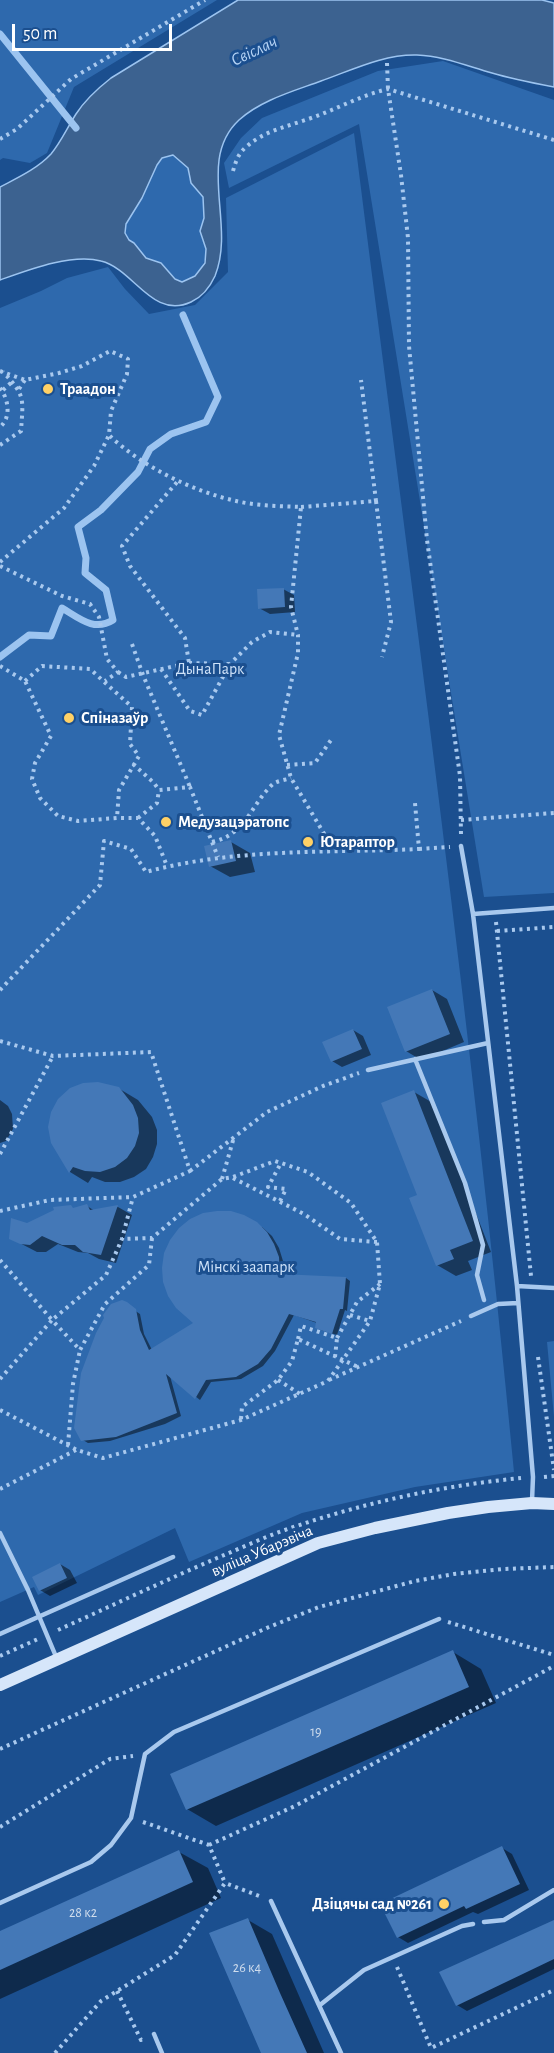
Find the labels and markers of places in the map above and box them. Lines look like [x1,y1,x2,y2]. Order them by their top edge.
place label: Траадон [60,379,116,399]
marker: Траадон [41,382,55,396]
place label: Спіназаўр [81,708,148,728]
marker: Спіназаўр [62,711,76,725]
place label: Медузацэратопс [178,812,289,832]
marker: Медузацэратопс [159,815,173,829]
place label: Ютараптор [320,832,395,852]
marker: Ютараптор [301,835,315,849]
place label: Дзіцячы сад №261 [312,1894,432,1914]
marker: Дзіцячы сад №261 [437,1897,451,1911]

